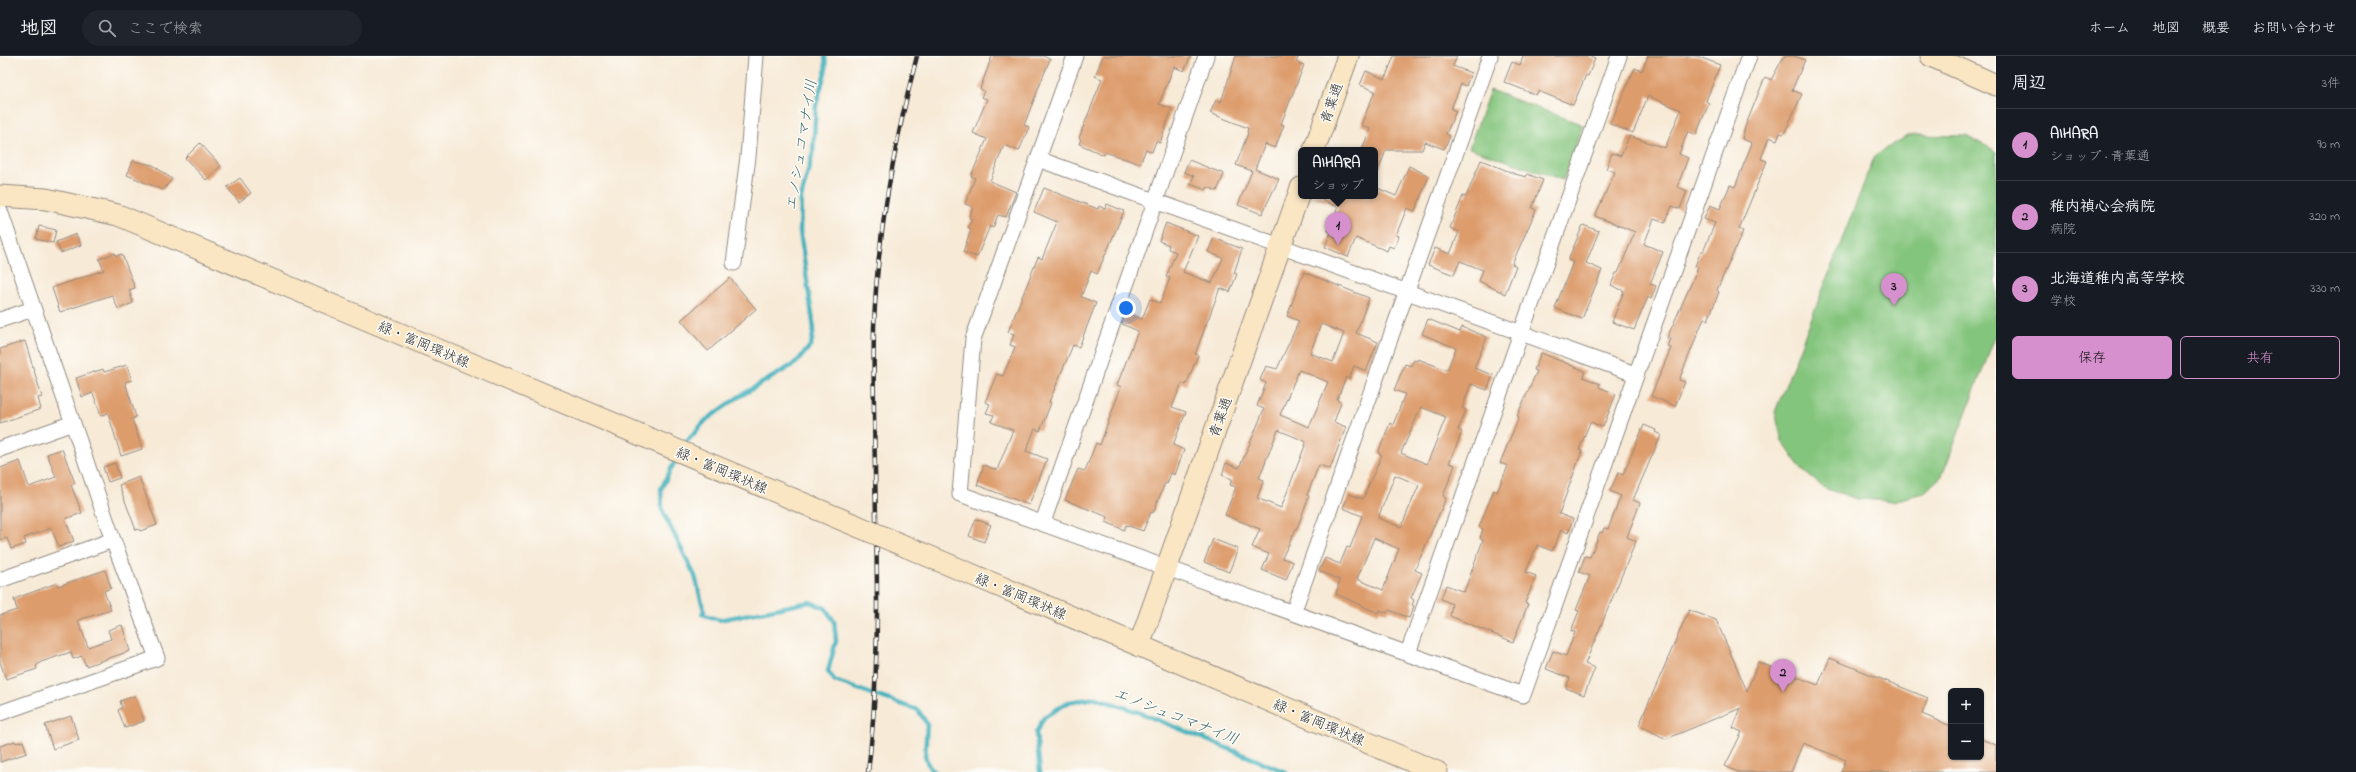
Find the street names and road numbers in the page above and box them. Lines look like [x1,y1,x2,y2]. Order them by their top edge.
street label: 青葉通 [1316,80,1349,127]
street label: 緑・富岡環状線 [374,317,473,374]
street label: 青葉通 [1204,394,1238,441]
street label: 緑・富岡環状線 [672,443,771,500]
street label: 緑・富岡環状線 [971,569,1070,626]
street label: 緑・富岡環状線 [1269,695,1368,752]

